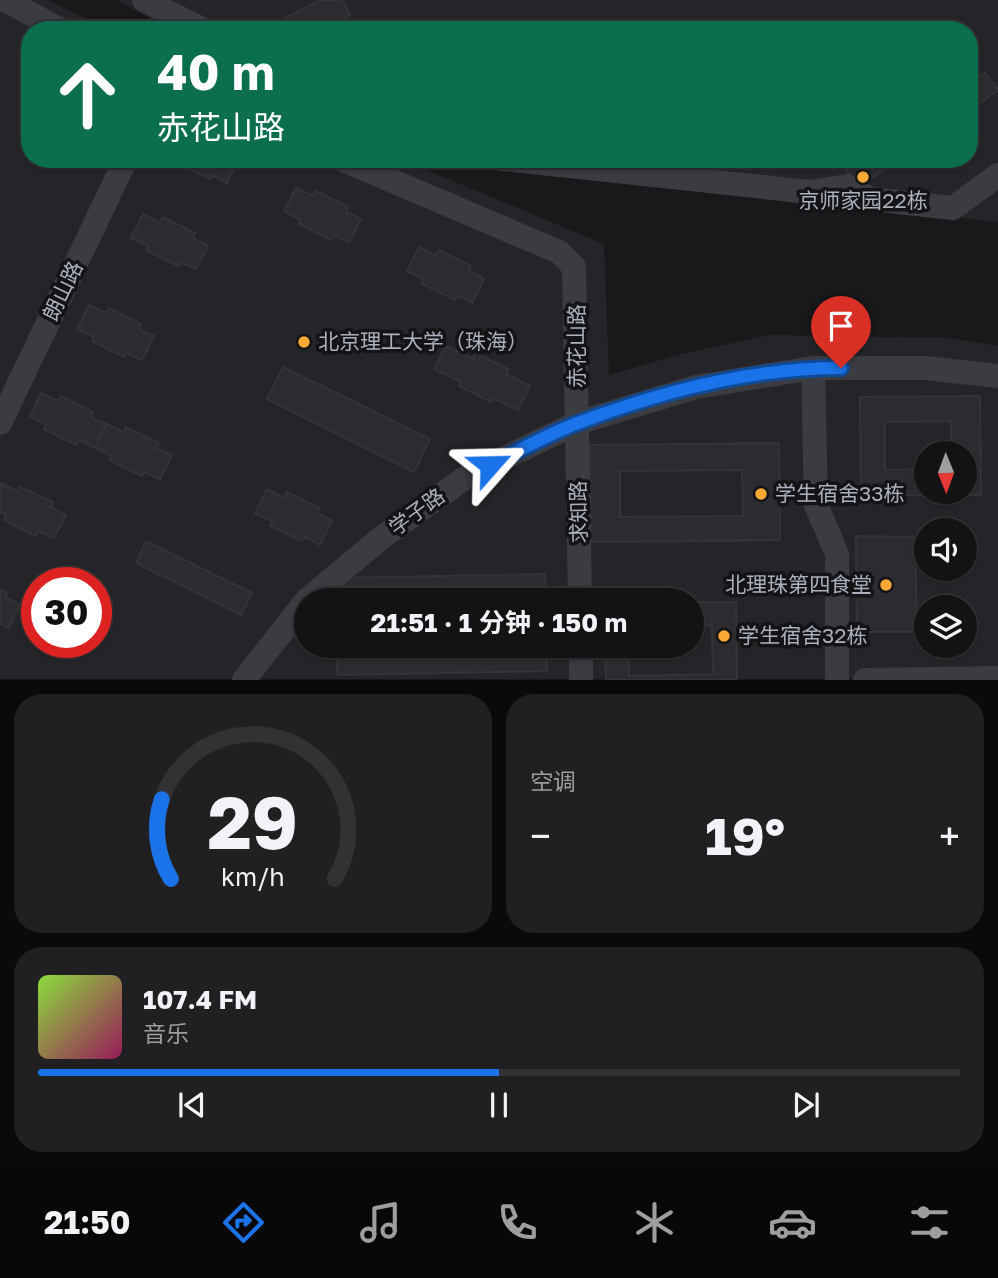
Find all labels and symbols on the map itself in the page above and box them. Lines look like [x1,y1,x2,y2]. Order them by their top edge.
marker: 京师家园22栋 [855,169,871,185]
place label: 京师家园22栋 [798,187,928,213]
street label: 朗山路 [37,257,88,325]
pin [811,296,871,368]
street label: 赤花山路 [563,304,589,388]
place label: 北京理工大学（珠海） [318,328,528,354]
marker: 北京理工大学（珠海） [296,334,312,350]
position arrow [453,428,527,502]
north arrow [914,441,976,504]
street label: 求知路 [564,480,592,544]
place label: 学生宿舍33栋 [775,480,905,506]
street label: 学子路 [383,482,450,540]
marker: 学生宿舍33栋 [753,486,769,502]
speed limit sign: 30 [21,567,112,658]
place label: 北理珠第四食堂 [725,571,872,597]
marker: 北理珠第四食堂 [878,577,894,593]
place label: 学生宿舍32栋 [738,622,867,648]
marker: 学生宿舍32栋 [716,628,732,644]

